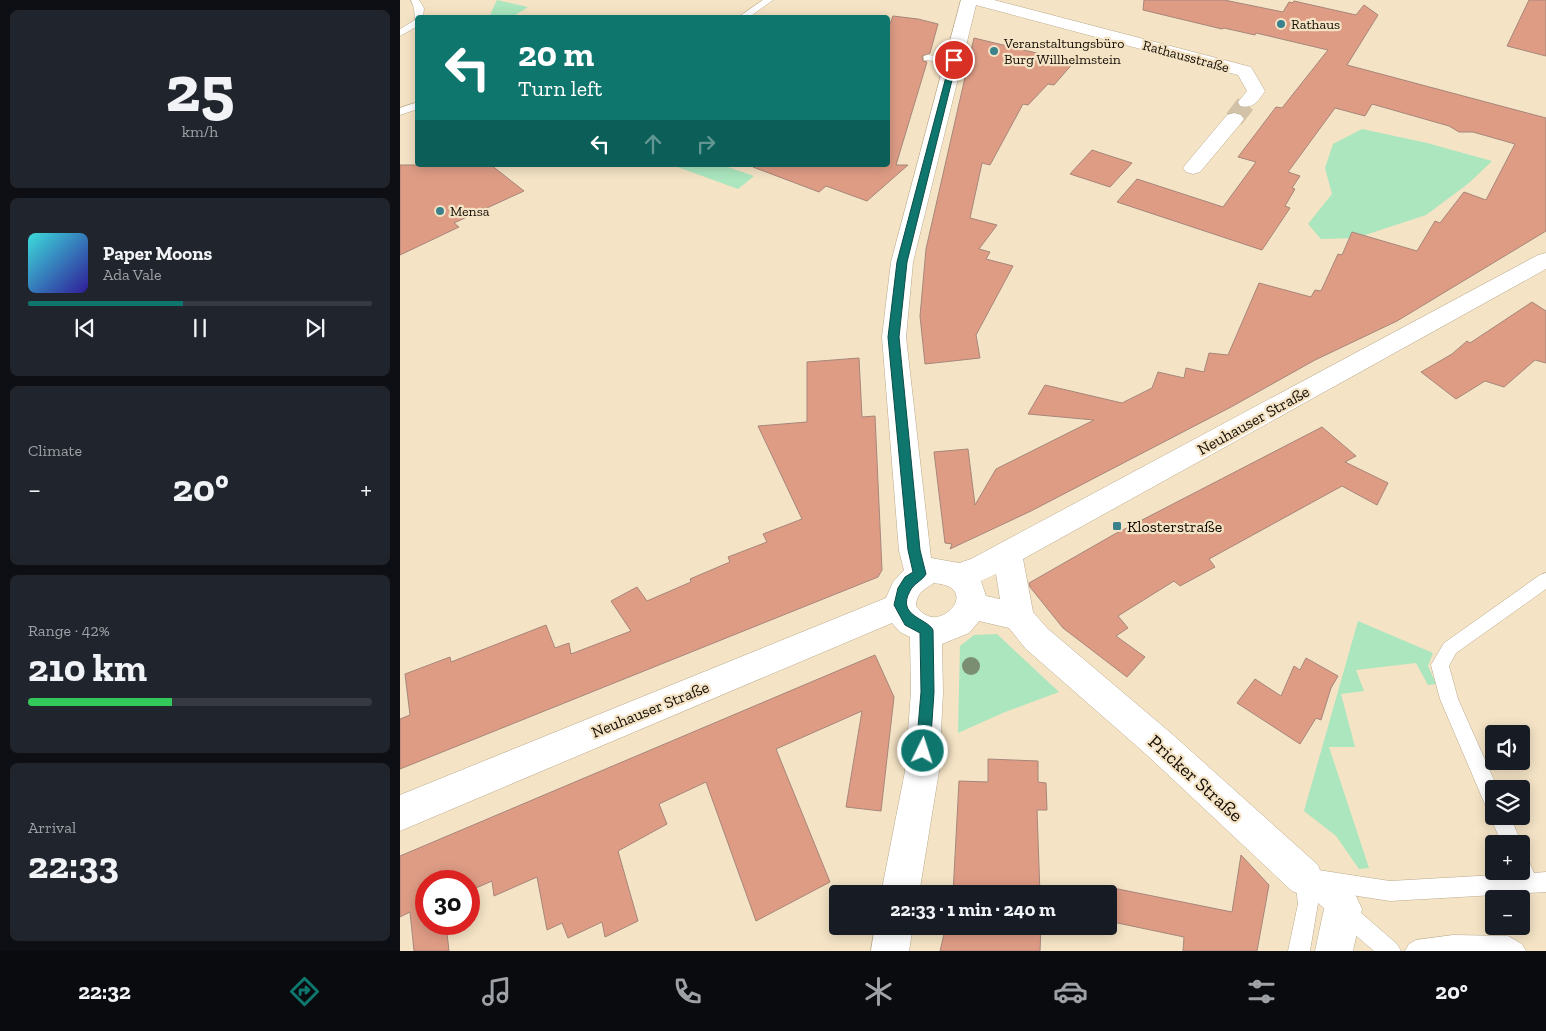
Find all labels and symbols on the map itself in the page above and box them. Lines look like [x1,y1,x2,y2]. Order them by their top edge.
place label: Rathaus [1291,16,1340,33]
marker: Rathaus [1275,18,1287,30]
place label: Veranstaltungsbüro Burg Willhelmstein [1003,35,1124,68]
street label: Rathausstraße [1141,37,1231,76]
pin [933,39,975,81]
marker: Veranstaltungsbüro Burg Willhelmstein [988,45,1000,57]
place label: Mensa [450,203,490,220]
marker: Mensa [434,205,446,217]
street label: Neuhauser Straße [1194,382,1313,459]
place label: Klosterstraße [1127,517,1222,536]
marker: Klosterstraße [1111,520,1123,532]
street label: Neuhauser Straße [589,677,712,742]
position arrow [896,724,948,776]
street label: Pricker Straße [1144,730,1248,827]
speed limit sign: 30 [415,870,480,935]

